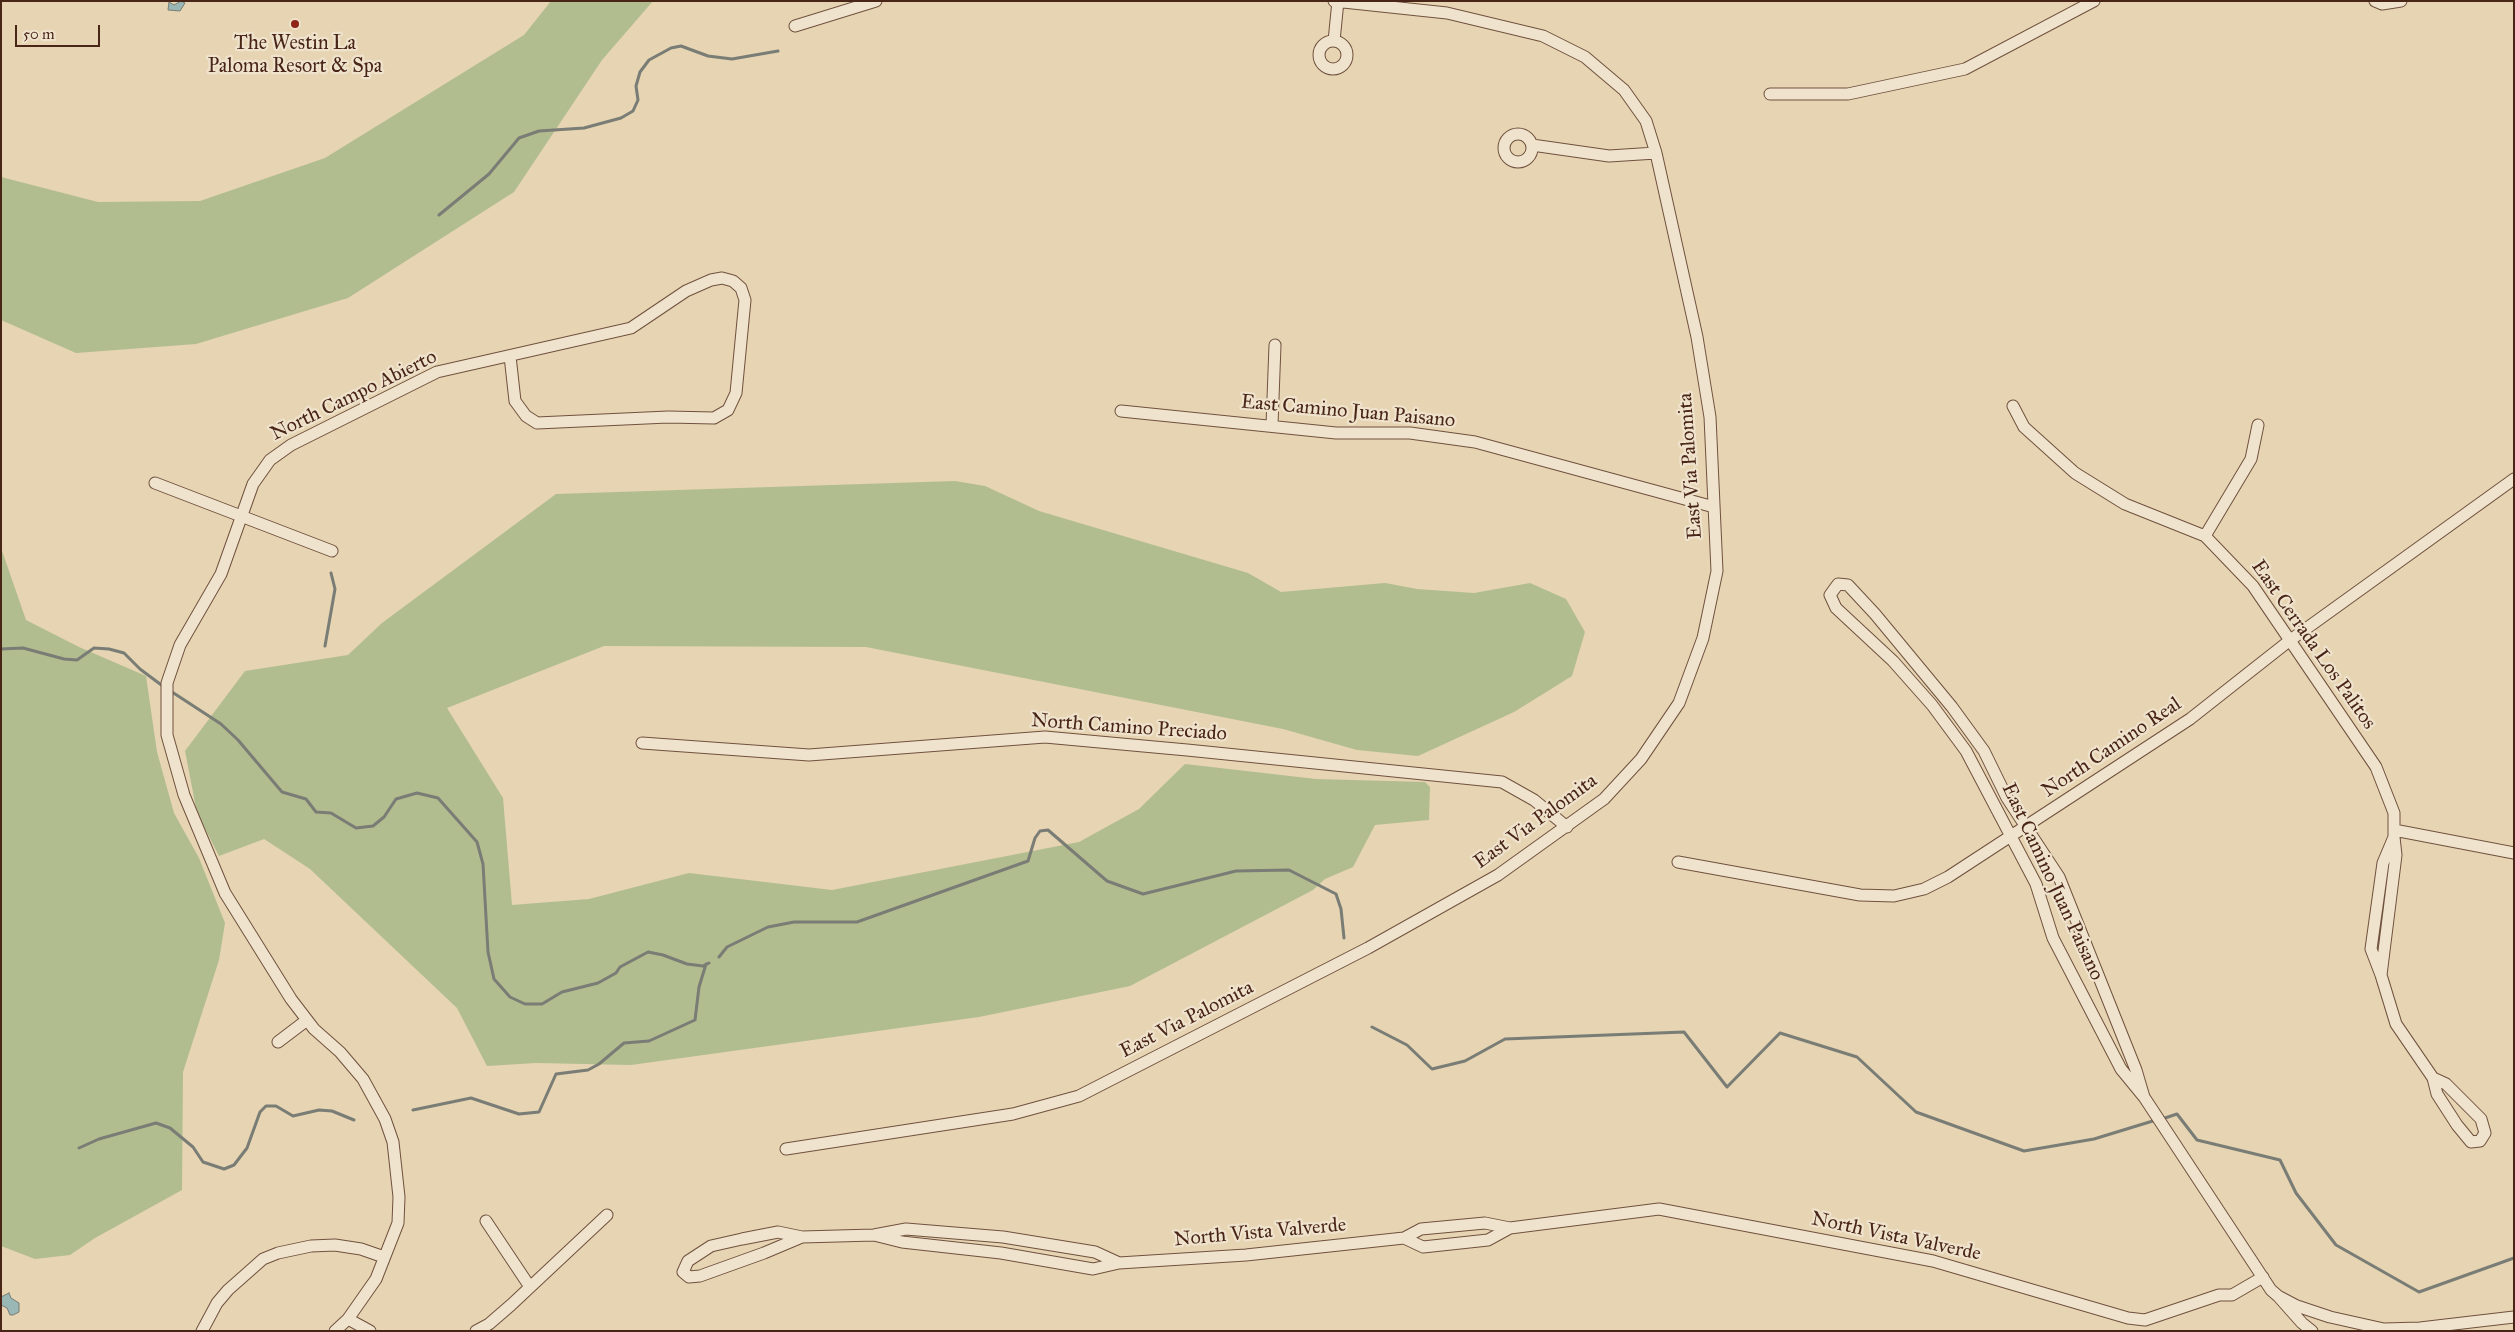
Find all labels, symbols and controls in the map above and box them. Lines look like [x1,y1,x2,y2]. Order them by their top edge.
scale bar [18,15,102,47]
marker: The Westin La Paloma Resort & Spa [289,18,301,30]
text: 50 m [23,25,55,43]
place label: The Westin La Paloma Resort & Spa [208,32,382,79]
street label: North Campo Abierto [267,345,441,447]
street label: East Camino Juan Paisano [1240,391,1456,433]
street label: East Via Palomita [1674,392,1708,540]
street label: East Cerrada Los Palitos [2245,556,2381,734]
street label: North Camino Real [2038,693,2186,803]
street label: North Camino Preciado [1030,709,1228,747]
street label: East Via Palomita [1470,769,1602,875]
street label: East Camino Juan Paisano [1996,780,2108,984]
street label: East Via Palomita [1116,976,1258,1064]
street label: North Vista Valverde [1809,1207,1983,1267]
street label: North Vista Valverde [1173,1214,1347,1252]

